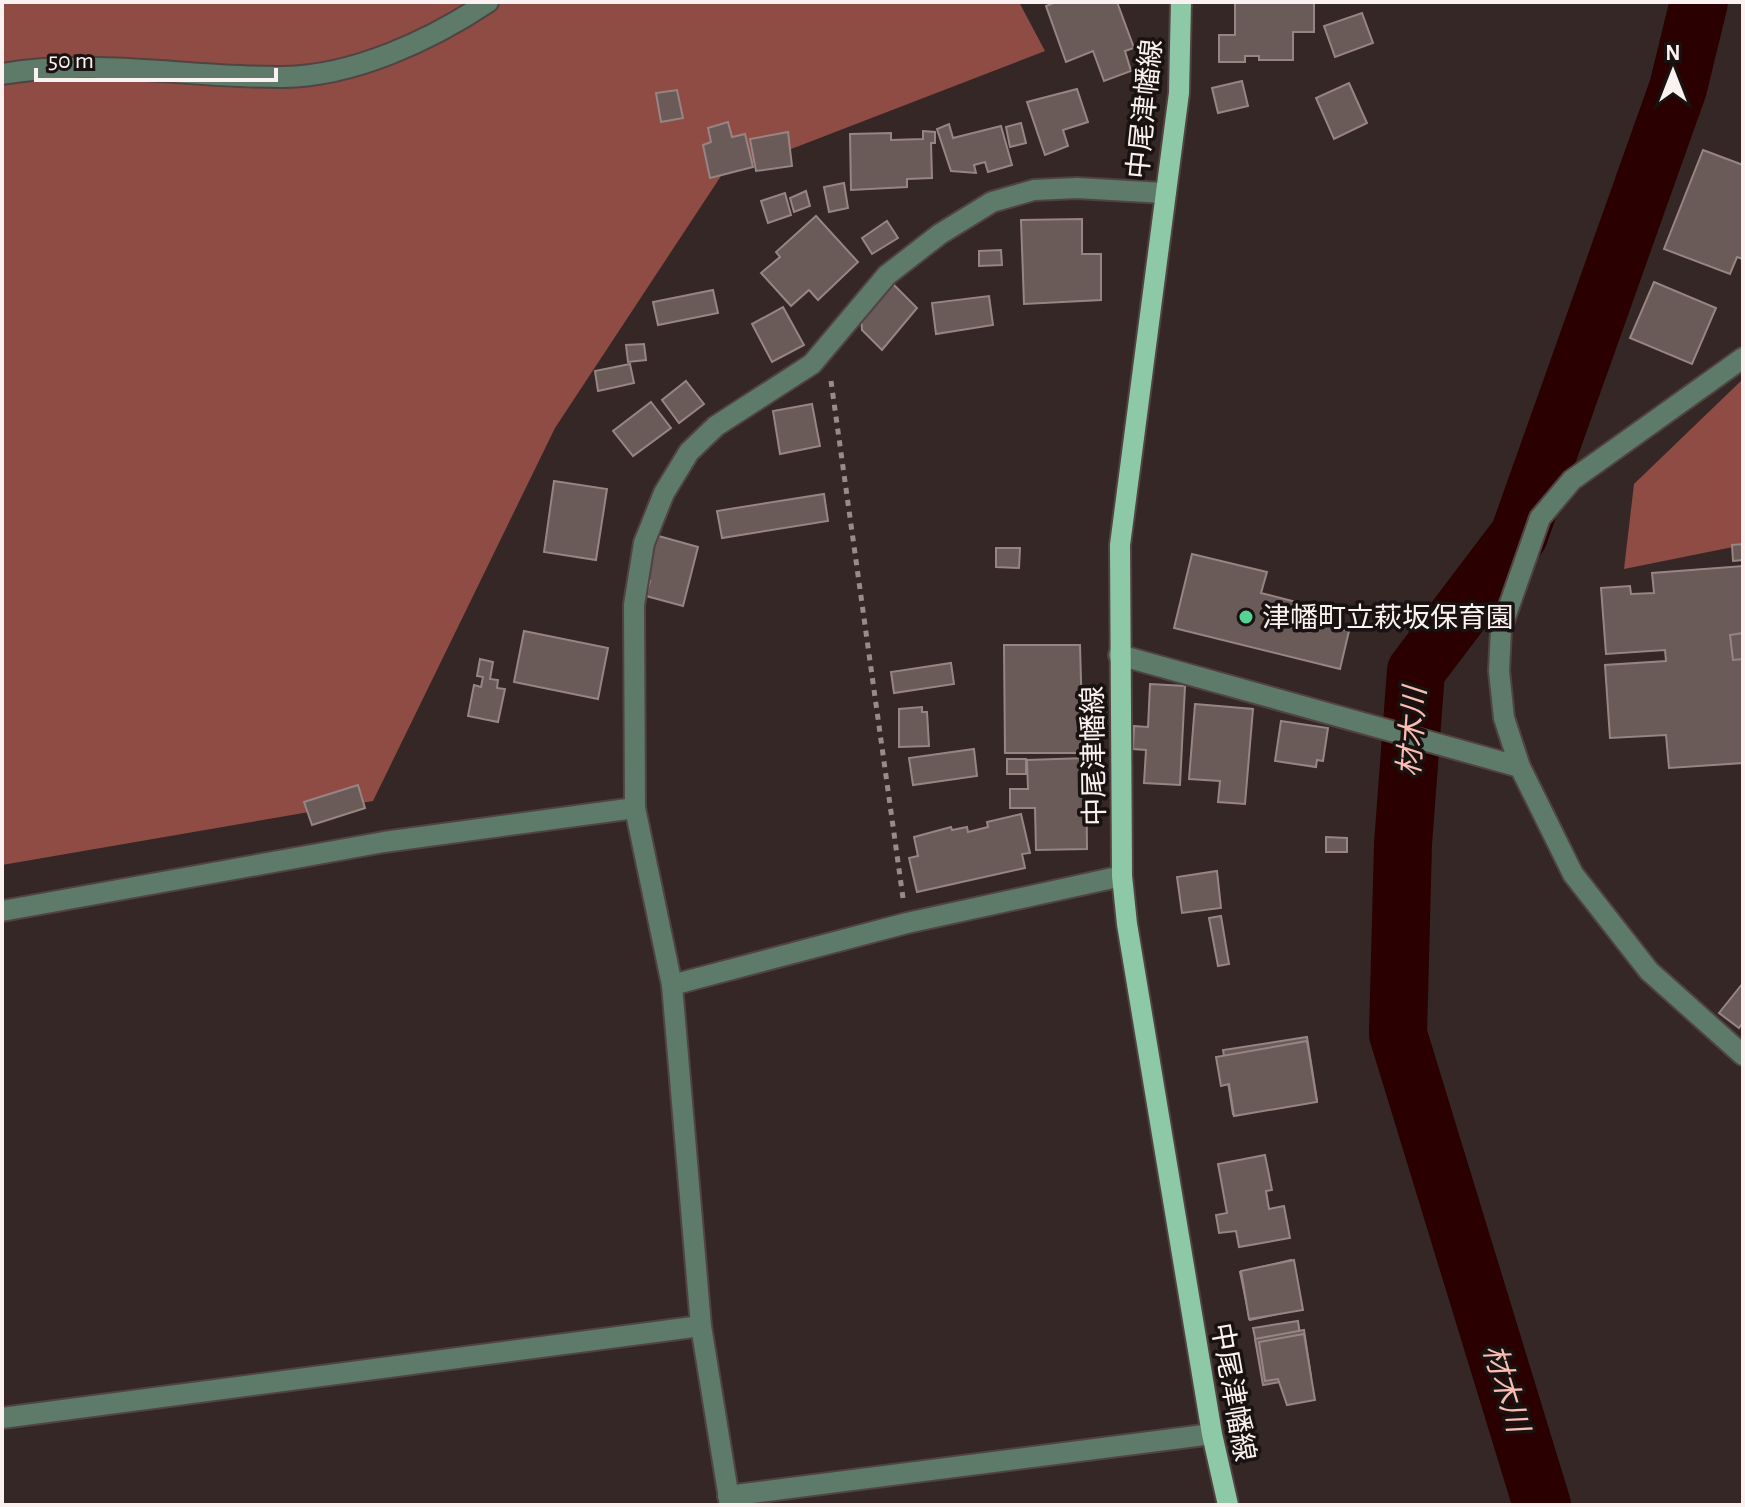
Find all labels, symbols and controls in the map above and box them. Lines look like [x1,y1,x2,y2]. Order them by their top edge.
scale bar [36,32,276,82]
north arrow [1633,32,1713,112]
street label: 中尾津幡線 [1123,38,1167,180]
text: N [1665,42,1681,64]
text: 50 m [48,49,94,73]
place label: 津幡町立萩坂保育園 [1262,603,1514,633]
marker: 津幡町立萩坂保育園 [1237,608,1255,626]
water label: 材木川 [1393,683,1431,778]
street label: 中尾津幡線 [1078,686,1110,826]
street label: 中尾津幡線 [1206,1321,1260,1464]
water label: 材木川 [1478,1340,1535,1439]

